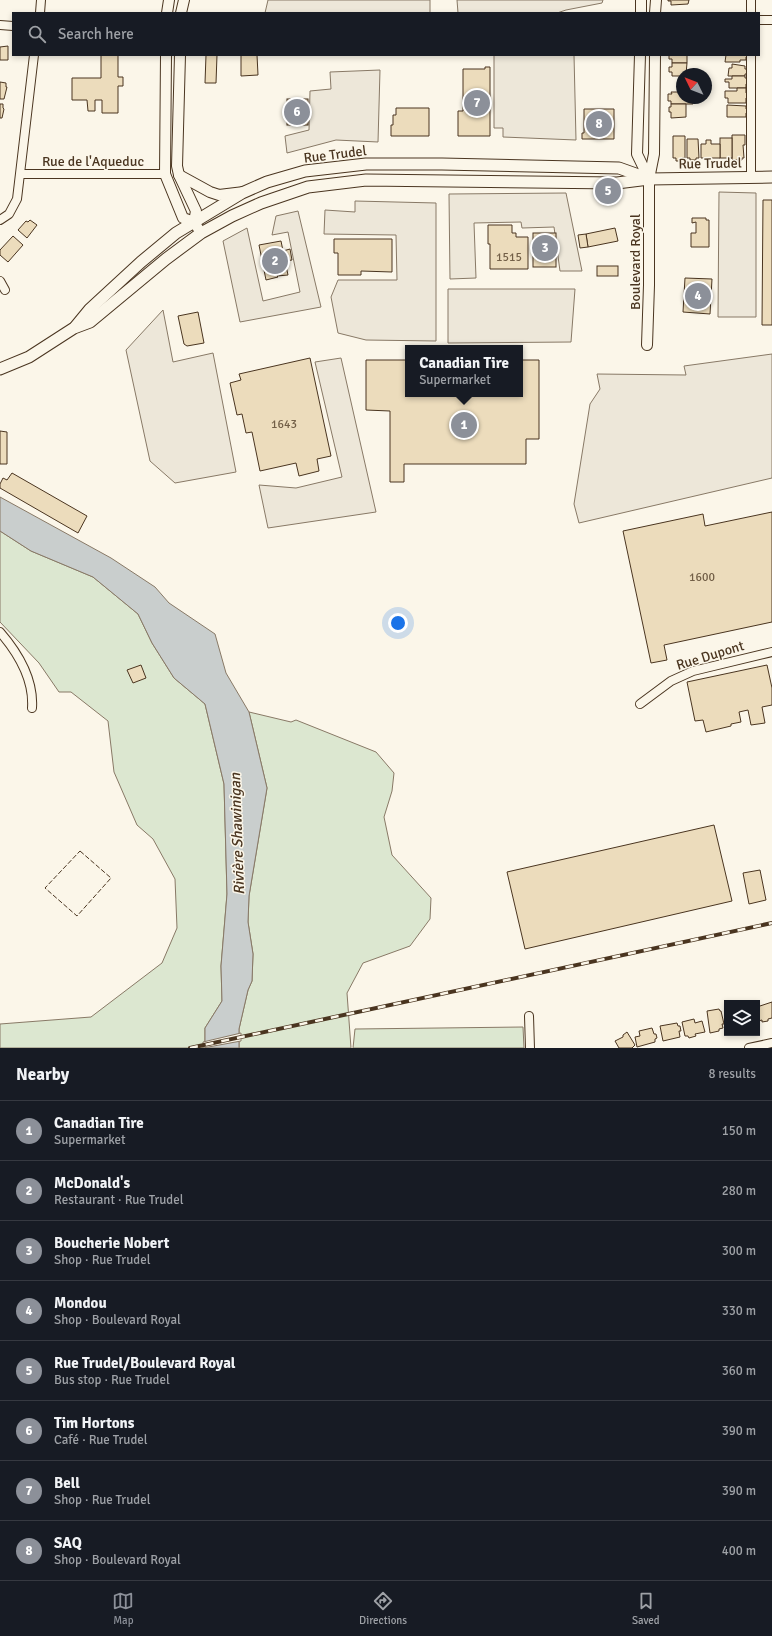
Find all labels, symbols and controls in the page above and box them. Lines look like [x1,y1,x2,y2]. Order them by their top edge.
search box [12,12,760,56]
icon: search [26,23,48,45]
text: Search here [58,25,134,43]
north arrow [676,68,712,104]
pin: 7 [464,88,490,118]
pin: 6 [284,97,310,127]
pin: 8 [586,109,612,139]
street label: Rue Trudel [303,142,368,167]
street label: Rue de l'Aqueduc [42,153,144,170]
street label: Rue Trudel [678,154,742,173]
pin: 5 [595,176,621,206]
street label: Boulevard Royal [627,214,644,310]
pin: 3 [532,233,558,263]
pin: 2 [262,246,288,276]
house number: 1515 [496,250,522,265]
pin: 4 [685,281,711,311]
popup [405,345,523,397]
text: Canadian Tire [419,354,509,372]
text: Supermarket [419,372,491,388]
pin: 1 [451,410,477,440]
house number: 1643 [271,417,297,432]
house number: 1600 [689,570,715,585]
your location [388,613,408,633]
street label: Rue Dupont [674,637,746,674]
water label: Rivière Shawinigan [226,772,248,895]
map controls [724,1000,760,1036]
button: layers [724,1000,760,1036]
text: Nearby [16,1064,69,1085]
text: 8 results [708,1066,756,1082]
text: Canadian Tire [54,1114,144,1132]
text: 1 [25,1123,33,1139]
text: 150 m [722,1123,756,1139]
text: Supermarket [54,1132,126,1148]
text: McDonald's [54,1174,130,1192]
text: 2 [25,1183,33,1199]
text: 280 m [722,1183,756,1199]
text: Restaurant · Rue Trudel [54,1192,184,1208]
text: Boucherie Nobert [54,1234,169,1252]
text: 3 [25,1243,33,1259]
text: 300 m [722,1243,756,1259]
text: Shop · Rue Trudel [54,1252,150,1268]
text: Mondou [54,1294,107,1312]
text: 4 [25,1303,33,1319]
text: 330 m [722,1303,756,1319]
text: Shop · Boulevard Royal [54,1312,181,1328]
text: Rue Trudel/Boulevard Royal [54,1354,236,1372]
text: 5 [25,1363,33,1379]
text: 360 m [722,1363,756,1379]
text: Bus stop · Rue Trudel [54,1372,170,1388]
text: Tim Hortons [54,1414,134,1432]
text: 6 [25,1423,33,1439]
text: 390 m [722,1423,756,1439]
text: Café · Rue Trudel [54,1432,148,1448]
text: Bell [54,1474,80,1492]
text: 7 [25,1483,33,1499]
text: 390 m [722,1483,756,1499]
text: Shop · Rue Trudel [54,1492,150,1508]
text: SAQ [54,1534,82,1552]
text: 8 [25,1543,33,1559]
text: 400 m [722,1543,756,1559]
text: Shop · Boulevard Royal [54,1552,181,1568]
tab: Map [112,1590,134,1627]
tab: Directions [359,1590,407,1627]
tab: Saved [632,1590,660,1627]

